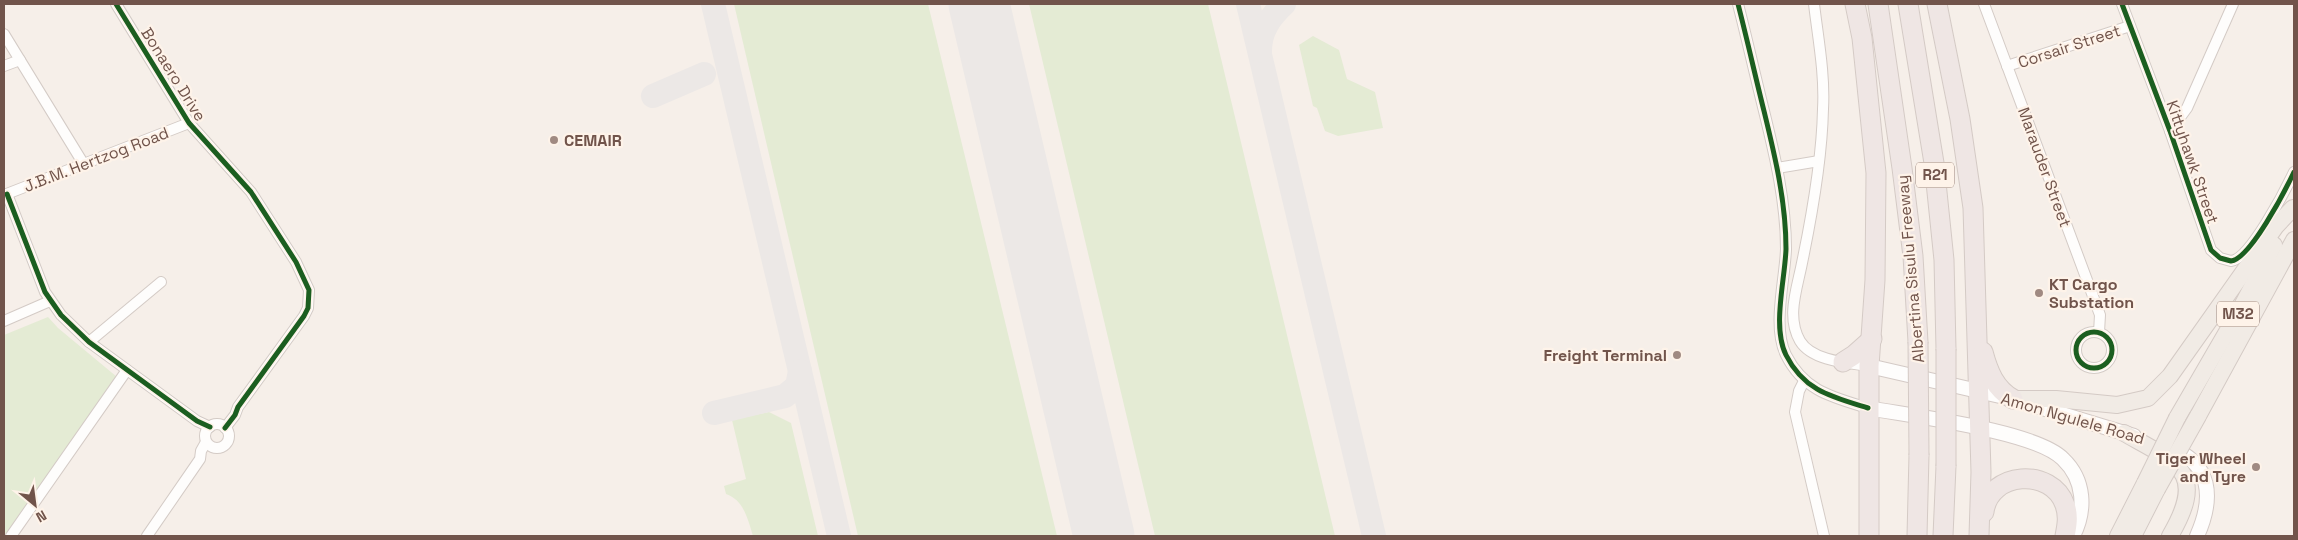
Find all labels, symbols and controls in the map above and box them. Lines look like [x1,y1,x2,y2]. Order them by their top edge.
street label: Corsair Street [2015,20,2123,73]
street label: Bonaero Drive [136,23,211,125]
street label: Kittyhawk Street [2162,98,2223,227]
street label: Marauder Street [2013,104,2076,230]
street label: J.B.M. Hertzog Road [21,122,172,197]
place label: CEMAIR [564,130,622,151]
marker: CEMAIR [548,134,560,146]
road number: R21 [1916,162,1954,188]
street label: Albertina Sisulu Freeway [1892,174,1929,364]
place label: KT Cargo Substation [2049,274,2134,313]
marker: KT Cargo Substation [2033,287,2045,299]
road number: M32 [2217,302,2259,326]
place label: Freight Terminal [1543,345,1667,366]
marker: Freight Terminal [1671,349,1683,361]
street label: Amon Ngulele Road [1999,388,2147,449]
place label: Tiger Wheel and Tyre [2156,448,2246,487]
marker: Tiger Wheel and Tyre [2250,461,2262,473]
north arrow [10,480,60,530]
text: N [33,506,50,527]

